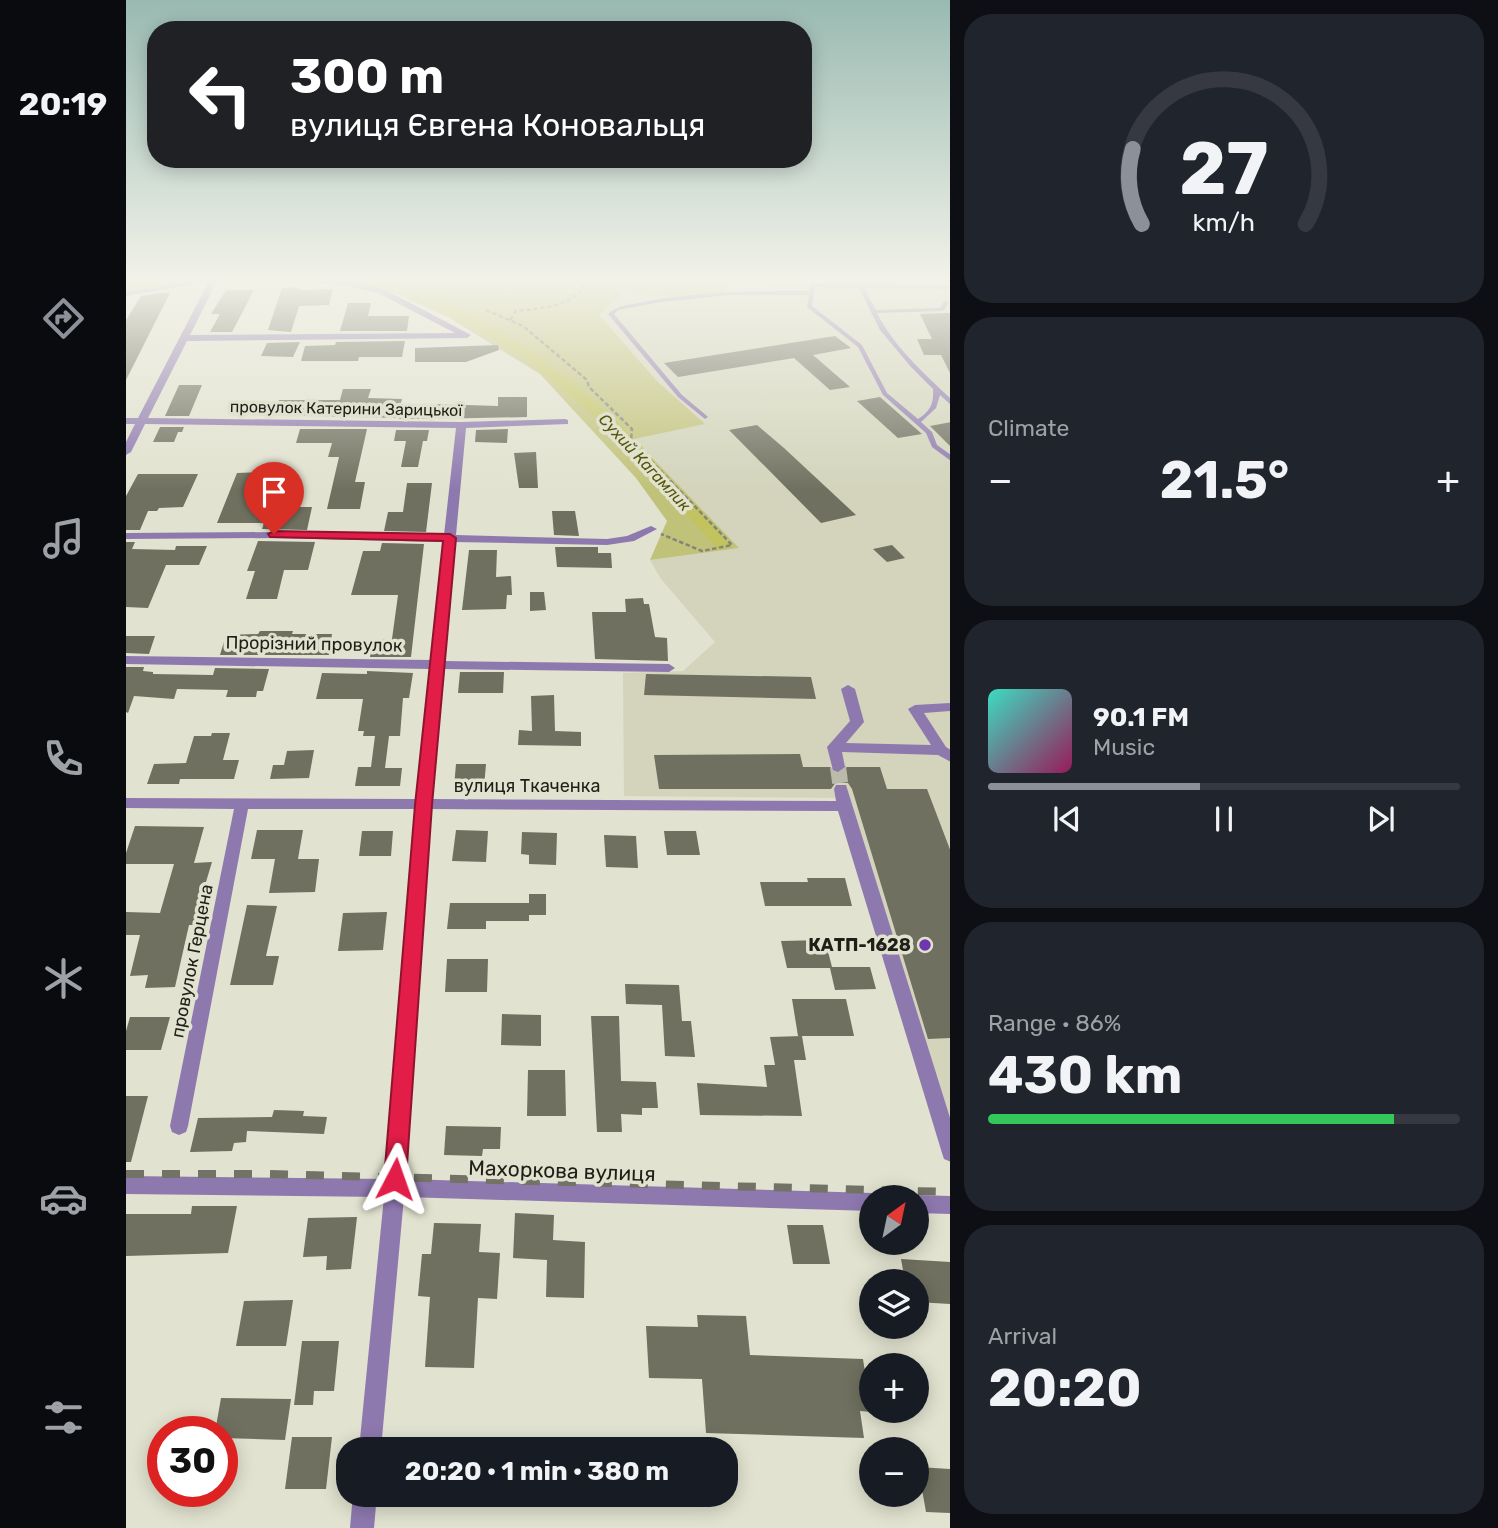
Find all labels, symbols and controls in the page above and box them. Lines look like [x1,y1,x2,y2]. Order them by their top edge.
text: 300 m [290,47,444,105]
icon: left [175,49,266,140]
text: 20:19 [19,85,107,123]
text: вулиця Євгена Коновальця [290,106,706,144]
text: 27 [1179,127,1269,213]
text: km/h [1193,208,1255,237]
icon: directions [39,294,88,343]
street label: провулок Катерини Зарицької [230,397,464,420]
water label: Сухий Кагамлик [595,410,695,515]
text: Climate [988,414,1069,442]
text: 21.5° [1160,449,1289,511]
text: − [988,457,1013,503]
text: + [1436,457,1460,503]
pin [244,462,304,534]
icon: arrive [255,473,293,511]
icon: music [39,514,88,563]
street label: Прорізний провулок [225,631,403,657]
text: 90.1 FM [1093,702,1189,733]
text: Music [1093,733,1155,761]
icon: phone [39,734,88,783]
street label: вулиця Ткаченка [454,775,600,797]
icon: previous [1048,800,1086,838]
icon: pause [1205,800,1243,838]
icon: next [1362,800,1400,838]
street label: провулок Герцена [166,882,218,1040]
place label: КАТП-1628 [808,934,911,956]
marker: КАТП-1628 [917,937,933,953]
icon: climate [39,954,88,1003]
text: Range · 86% [988,1009,1121,1037]
text: 430 km [988,1044,1182,1106]
position arrow [358,1142,432,1216]
street label: Махоркова вулиця [468,1155,656,1186]
icon: car [39,1174,88,1223]
north arrow [859,1185,929,1255]
map controls [859,1185,929,1507]
button: layers [859,1269,929,1339]
text: Arrival [988,1322,1057,1350]
button: + [859,1353,929,1423]
text: 20:20 [988,1357,1142,1419]
icon: filters [39,1393,88,1442]
speed limit sign: 30 [147,1416,238,1507]
button: − [859,1437,929,1507]
text: 20:20 · 1 min · 380 m [405,1456,669,1487]

